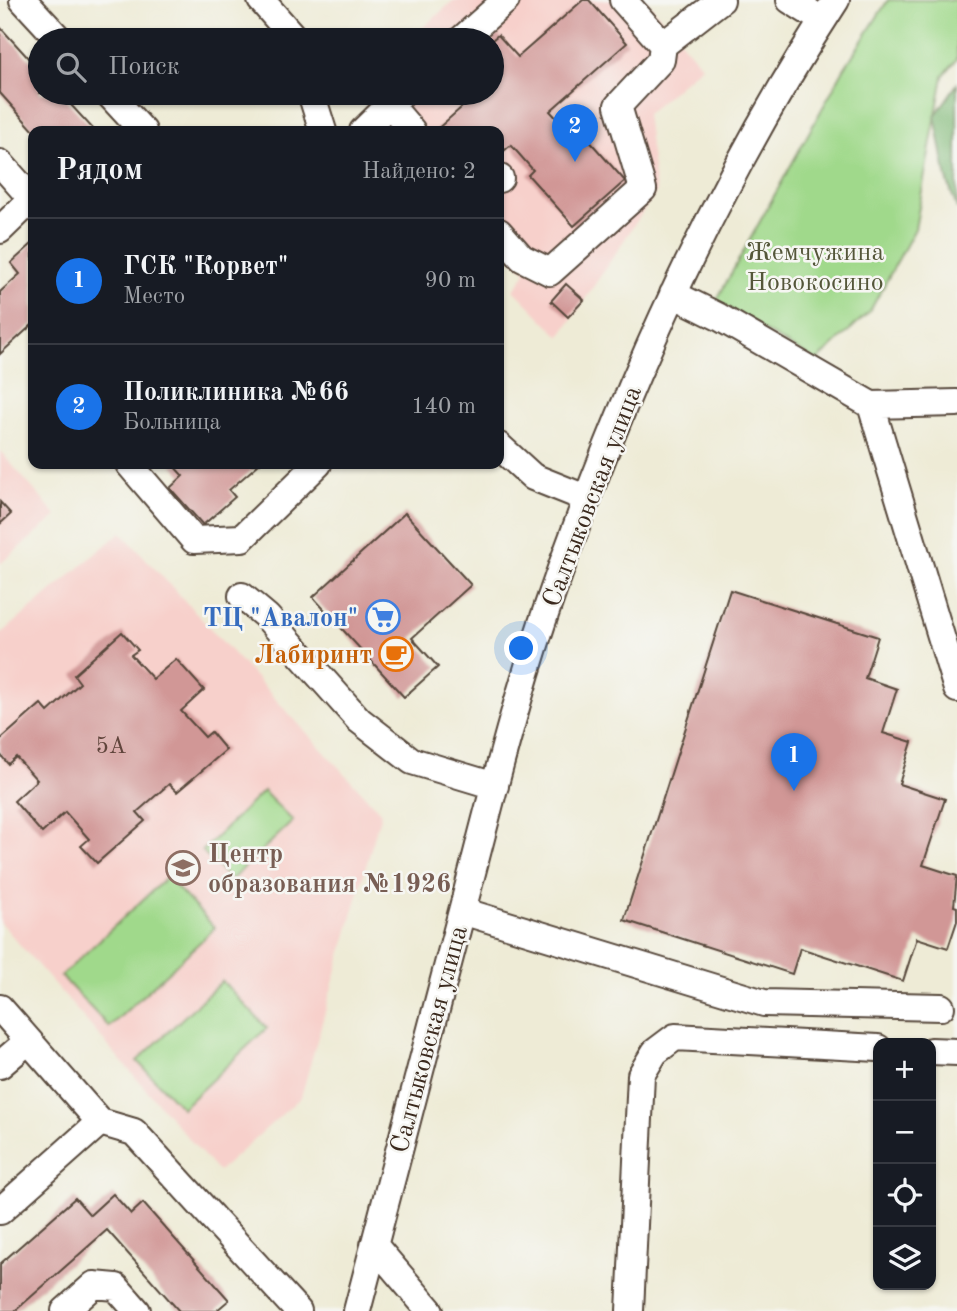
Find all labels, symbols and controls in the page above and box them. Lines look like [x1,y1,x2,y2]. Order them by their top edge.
search box [28,28,504,105]
icon: search [52,48,90,86]
text: Поиск [108,54,180,80]
pin: 2 [552,104,598,162]
text: Рядом [56,156,143,186]
text: Найдено: 2 [362,160,476,183]
park label: Жемчужина Новокосино [746,240,885,296]
text: ГСК "Корвет" [123,254,288,280]
text: 1 [72,269,86,292]
text: 90 m [425,269,476,292]
text: Место [123,285,185,308]
text: Поликлиника №66 [123,380,349,406]
street label: Салтыковская улица [539,382,647,611]
text: 2 [72,395,86,418]
text: 140 m [411,395,476,418]
text: Больница [123,411,221,434]
supermarket icon: ТЦ "Авалон" [364,598,402,636]
place label: ТЦ "Авалон" [203,606,358,632]
your location [504,631,538,665]
cafe icon: Лабиринт [377,635,415,673]
place label: Лабиринт [254,643,372,669]
pin: 1 [771,733,817,791]
house number: 5А [96,735,127,758]
place label: Центр образования №1926 [208,842,451,898]
school or university icon: Центр образования №1926 [164,849,202,887]
street label: Салтыковская улица [387,923,473,1156]
map controls [873,1038,936,1290]
button: + [873,1038,936,1101]
button: − [873,1101,936,1164]
button: locate [873,1164,936,1227]
button: layers [873,1227,936,1290]

